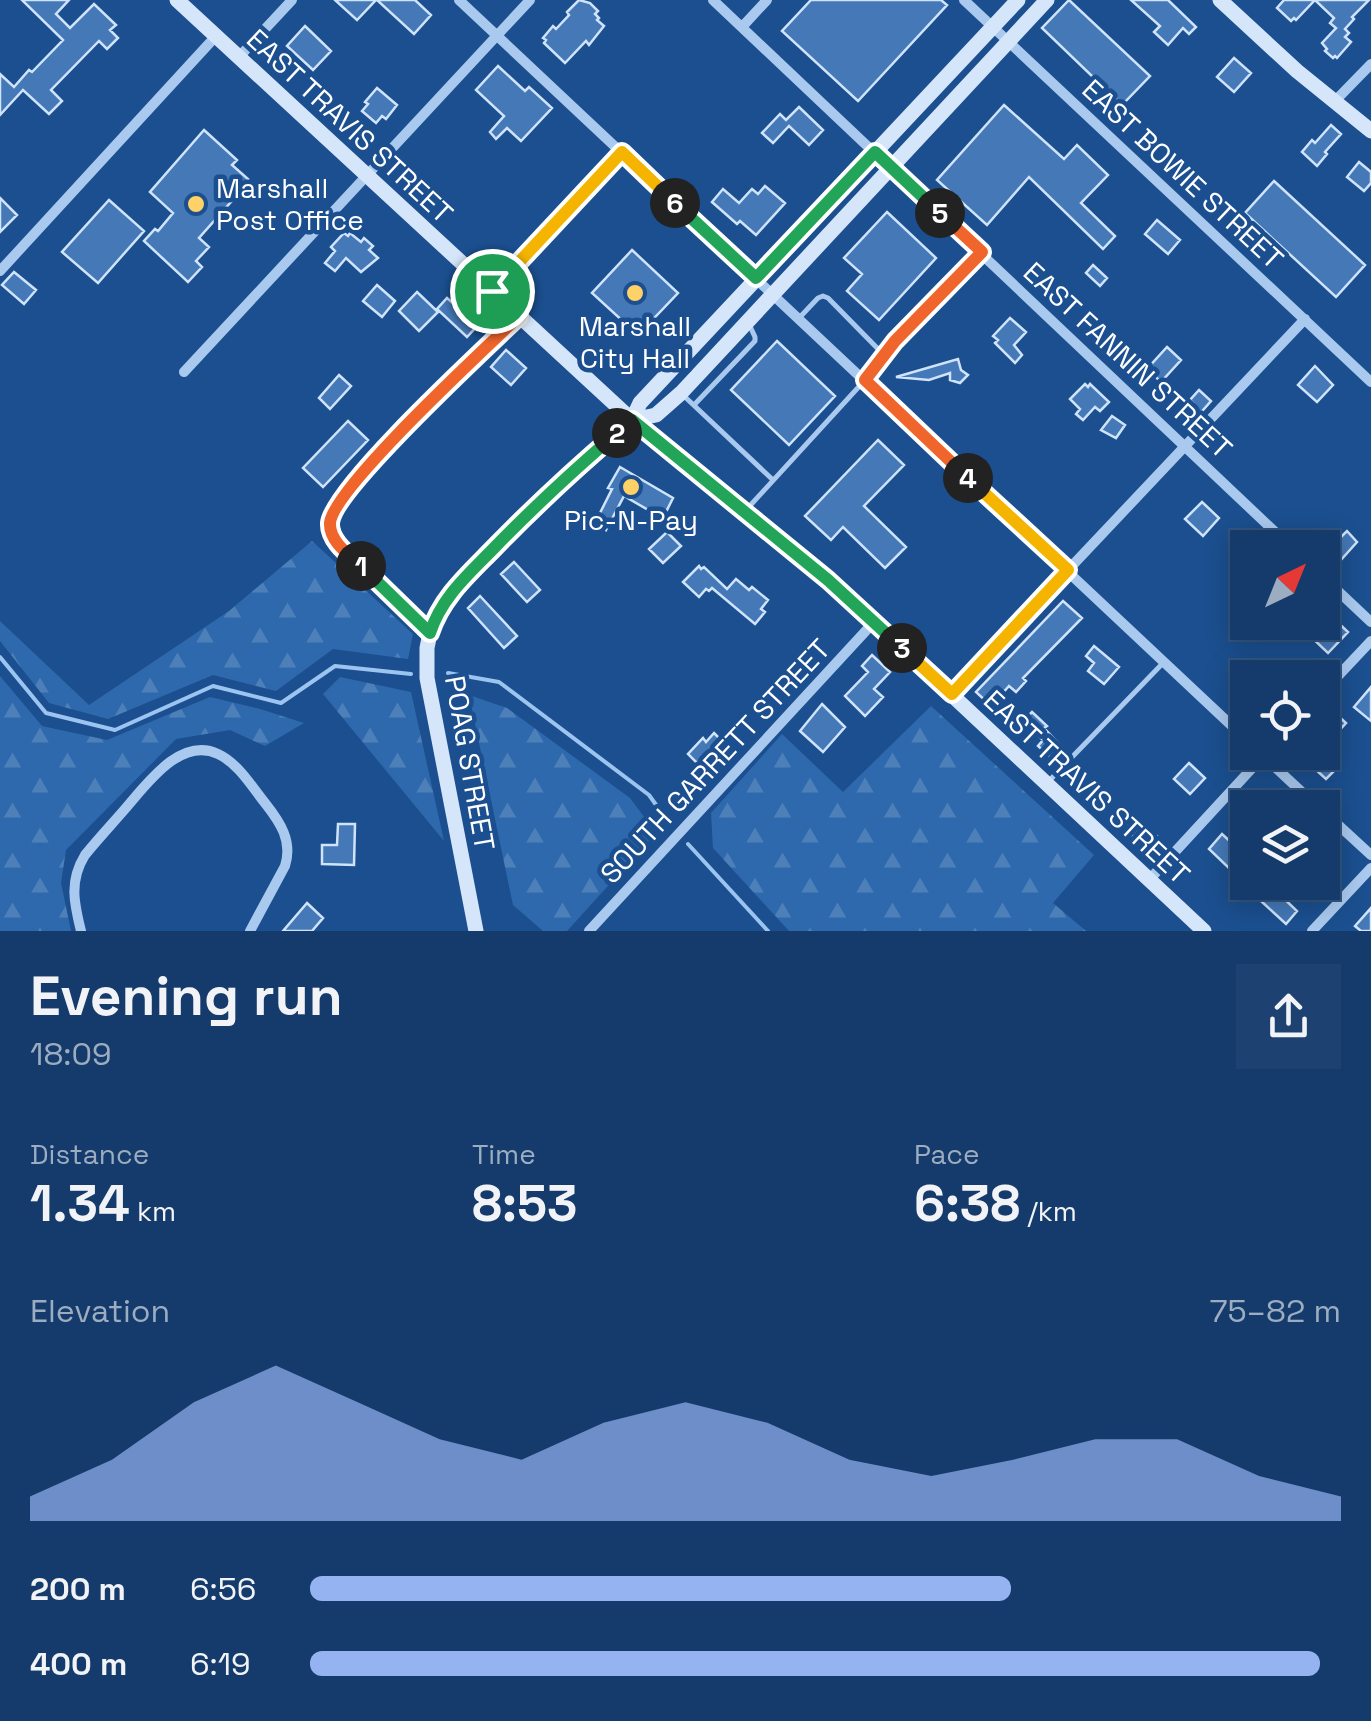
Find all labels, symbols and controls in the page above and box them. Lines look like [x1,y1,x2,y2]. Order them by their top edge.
street label: EAST TRAVIS STREET [239,21,461,231]
street label: EAST BOWIE STREET [1075,71,1291,277]
place label: Marshall Post Office [216,170,364,238]
pin: 6 [650,178,700,228]
text: 6 [666,185,684,221]
pin: 5 [915,188,965,238]
marker: Marshall Post Office [185,193,207,215]
text: 5 [932,195,948,231]
pin [450,249,535,334]
street label: EAST FANNIN STREET [1016,254,1240,466]
icon: arrive [465,264,520,319]
marker: Marshall City Hall [624,282,646,304]
place label: Marshall City Hall [579,308,691,376]
pin: 2 [592,408,642,458]
text: 2 [609,415,625,451]
pin: 4 [943,453,993,503]
text: 4 [959,460,977,496]
marker: Pic-N-Pay [620,476,642,498]
place label: Pic-N-Pay [564,502,698,538]
north arrow [1230,530,1340,640]
map controls [1230,530,1340,900]
pin: 1 [336,541,386,591]
text: 1 [355,548,367,584]
pin: 3 [877,623,927,673]
text: 3 [893,630,911,666]
street label: SOUTH GARRETT STREET [592,631,838,891]
button: locate [1230,660,1340,770]
street label: POAG STREET [437,673,503,853]
street label: EAST TRAVIS STREET [976,682,1198,892]
button: layers [1230,790,1340,900]
text: Evening run [30,961,343,1031]
button: share [1236,964,1341,1069]
text: 18:09 [30,1034,112,1074]
text: Distance [30,1136,149,1172]
text: Time [472,1136,536,1172]
text: Pace [914,1136,980,1172]
text: 1.34 [30,1172,130,1236]
text: 8:53 [472,1172,577,1236]
text: 6:38 [914,1172,1020,1236]
text: km [130,1193,176,1229]
text: /km [1020,1193,1077,1229]
text: Elevation [30,1291,170,1331]
text: 75–82 m [1209,1291,1341,1331]
text: 200 m [30,1569,126,1609]
text: 6:56 [190,1569,256,1609]
text: 400 m [30,1644,127,1684]
text: 6:19 [190,1644,251,1684]

